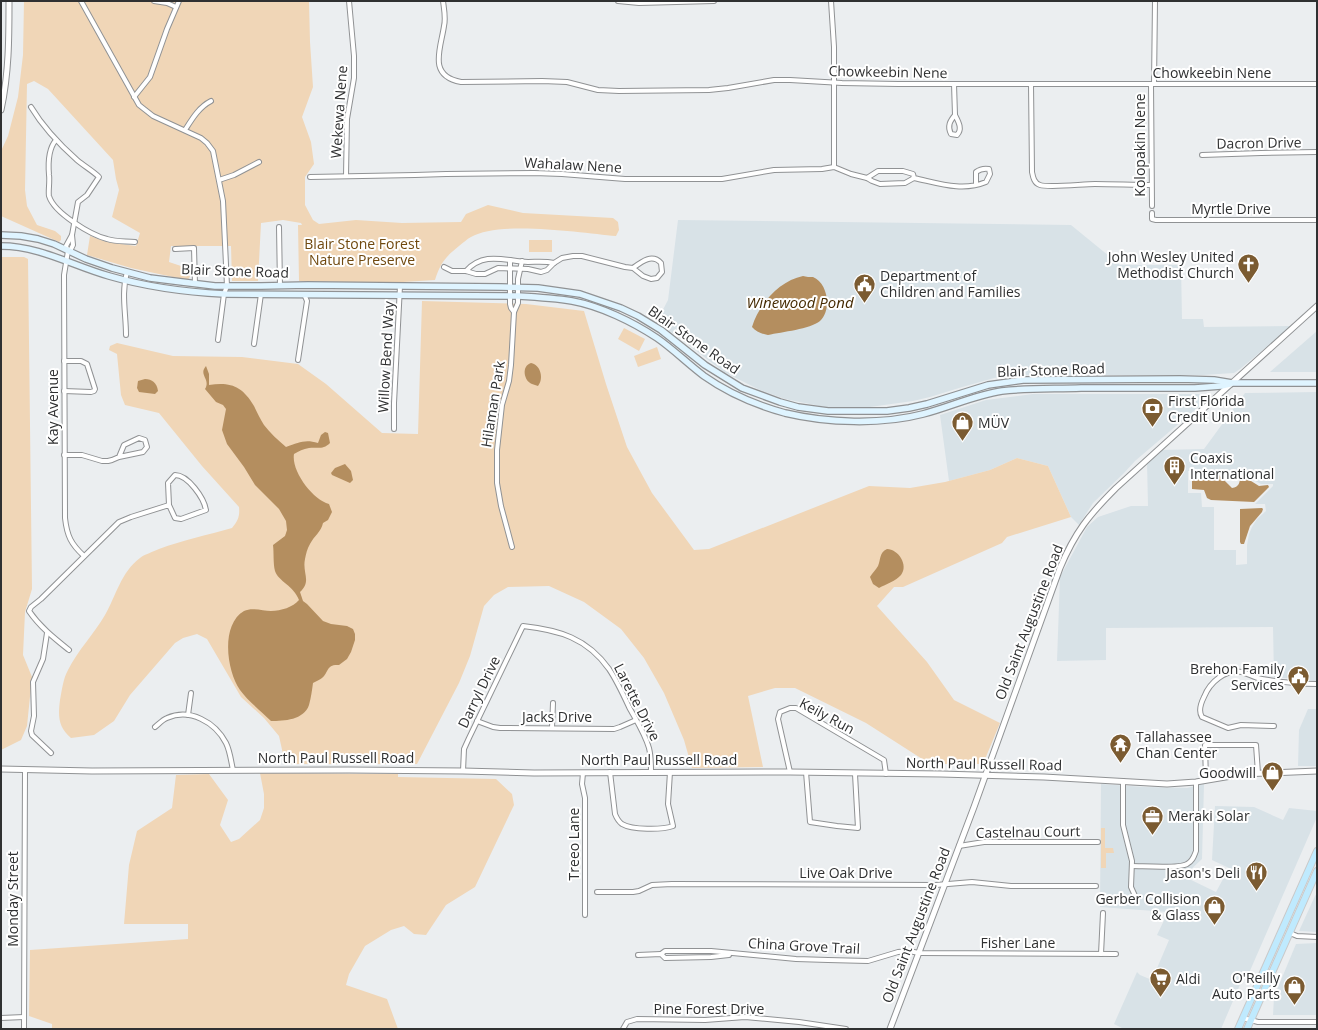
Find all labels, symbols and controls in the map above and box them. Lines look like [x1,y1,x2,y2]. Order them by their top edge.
street label: Chowkeebin Nene [828,61,948,82]
street label: Chowkeebin Nene [1153,63,1272,82]
street label: Wekewa Nene [326,65,351,159]
street label: Kolopakin Nene [1130,93,1149,197]
street label: Dacron Drive [1216,132,1302,153]
street label: Wahalaw Nene [524,152,622,177]
street label: Myrtle Drive [1191,199,1271,218]
park label: Blair Stone Forest Nature Preserve [304,234,420,269]
place label: John Wesley United Methodist Church [1106,247,1234,282]
church icon: John Wesley United Methodist Church [1236,252,1262,285]
street label: Blair Stone Road [181,259,289,282]
place label: Department of Children and Families [880,266,1021,301]
public building icon: Department of Children and Families [851,271,877,304]
water label: Winewood Pond [746,292,854,312]
street label: Willow Bend Way [373,300,398,413]
street label: Blair Stone Road [645,301,744,378]
street label: Blair Stone Road [997,358,1105,381]
street label: Hilaman Park [476,359,509,449]
street label: Kay Avenue [43,369,62,445]
place label: First Florida Credit Union [1168,391,1250,426]
bank icon: First Florida Credit Union [1139,396,1165,429]
shop icon: MÜV [950,410,976,443]
place label: MÜV [978,413,1010,432]
place label: Coaxis International [1190,448,1274,483]
building icon: Coaxis International [1162,453,1188,486]
street label: Old Saint Augustine Road [990,541,1067,702]
street label: Darryl Drive [453,653,504,731]
place label: Brehon Family Services [1190,659,1285,694]
street label: Larette Drive [610,660,665,744]
public building icon: Brehon Family Services [1286,664,1312,697]
street label: Keily Run [796,693,858,738]
street label: Jacks Drive [520,707,592,726]
place label: Tallahassee Chan Center [1136,727,1218,762]
temple icon: Tallahassee Chan Center [1108,732,1134,765]
street label: North Paul Russell Road [258,748,414,767]
street label: North Paul Russell Road [581,750,737,769]
street label: North Paul Russell Road [906,753,1062,774]
shop icon: Goodwill [1259,760,1285,793]
place label: Goodwill [1199,763,1256,782]
office icon: Meraki Solar [1140,803,1166,836]
place label: Meraki Solar [1168,806,1250,825]
street label: Treeo Lane [564,807,583,880]
street label: Castelnau Court [975,821,1081,842]
street label: Old Saint Augustine Road [877,844,954,1005]
street label: Monday Street [3,851,22,947]
restaurant icon: Jason's Deli [1243,860,1269,893]
street label: Live Oak Drive [799,863,893,882]
place label: Jason's Deli [1164,863,1240,882]
place label: Gerber Collision & Glass [1095,889,1200,924]
shop icon: Gerber Collision & Glass [1202,894,1228,927]
street label: China Grove Trail [748,933,860,958]
street label: Fisher Lane [981,933,1056,952]
supermarket icon: Aldi [1148,966,1174,999]
place label: O'Reilly Auto Parts [1212,968,1281,1003]
place label: Aldi [1176,969,1201,988]
shop icon: O'Reilly Auto Parts [1282,973,1308,1006]
street label: Pine Forest Drive [654,999,765,1018]

